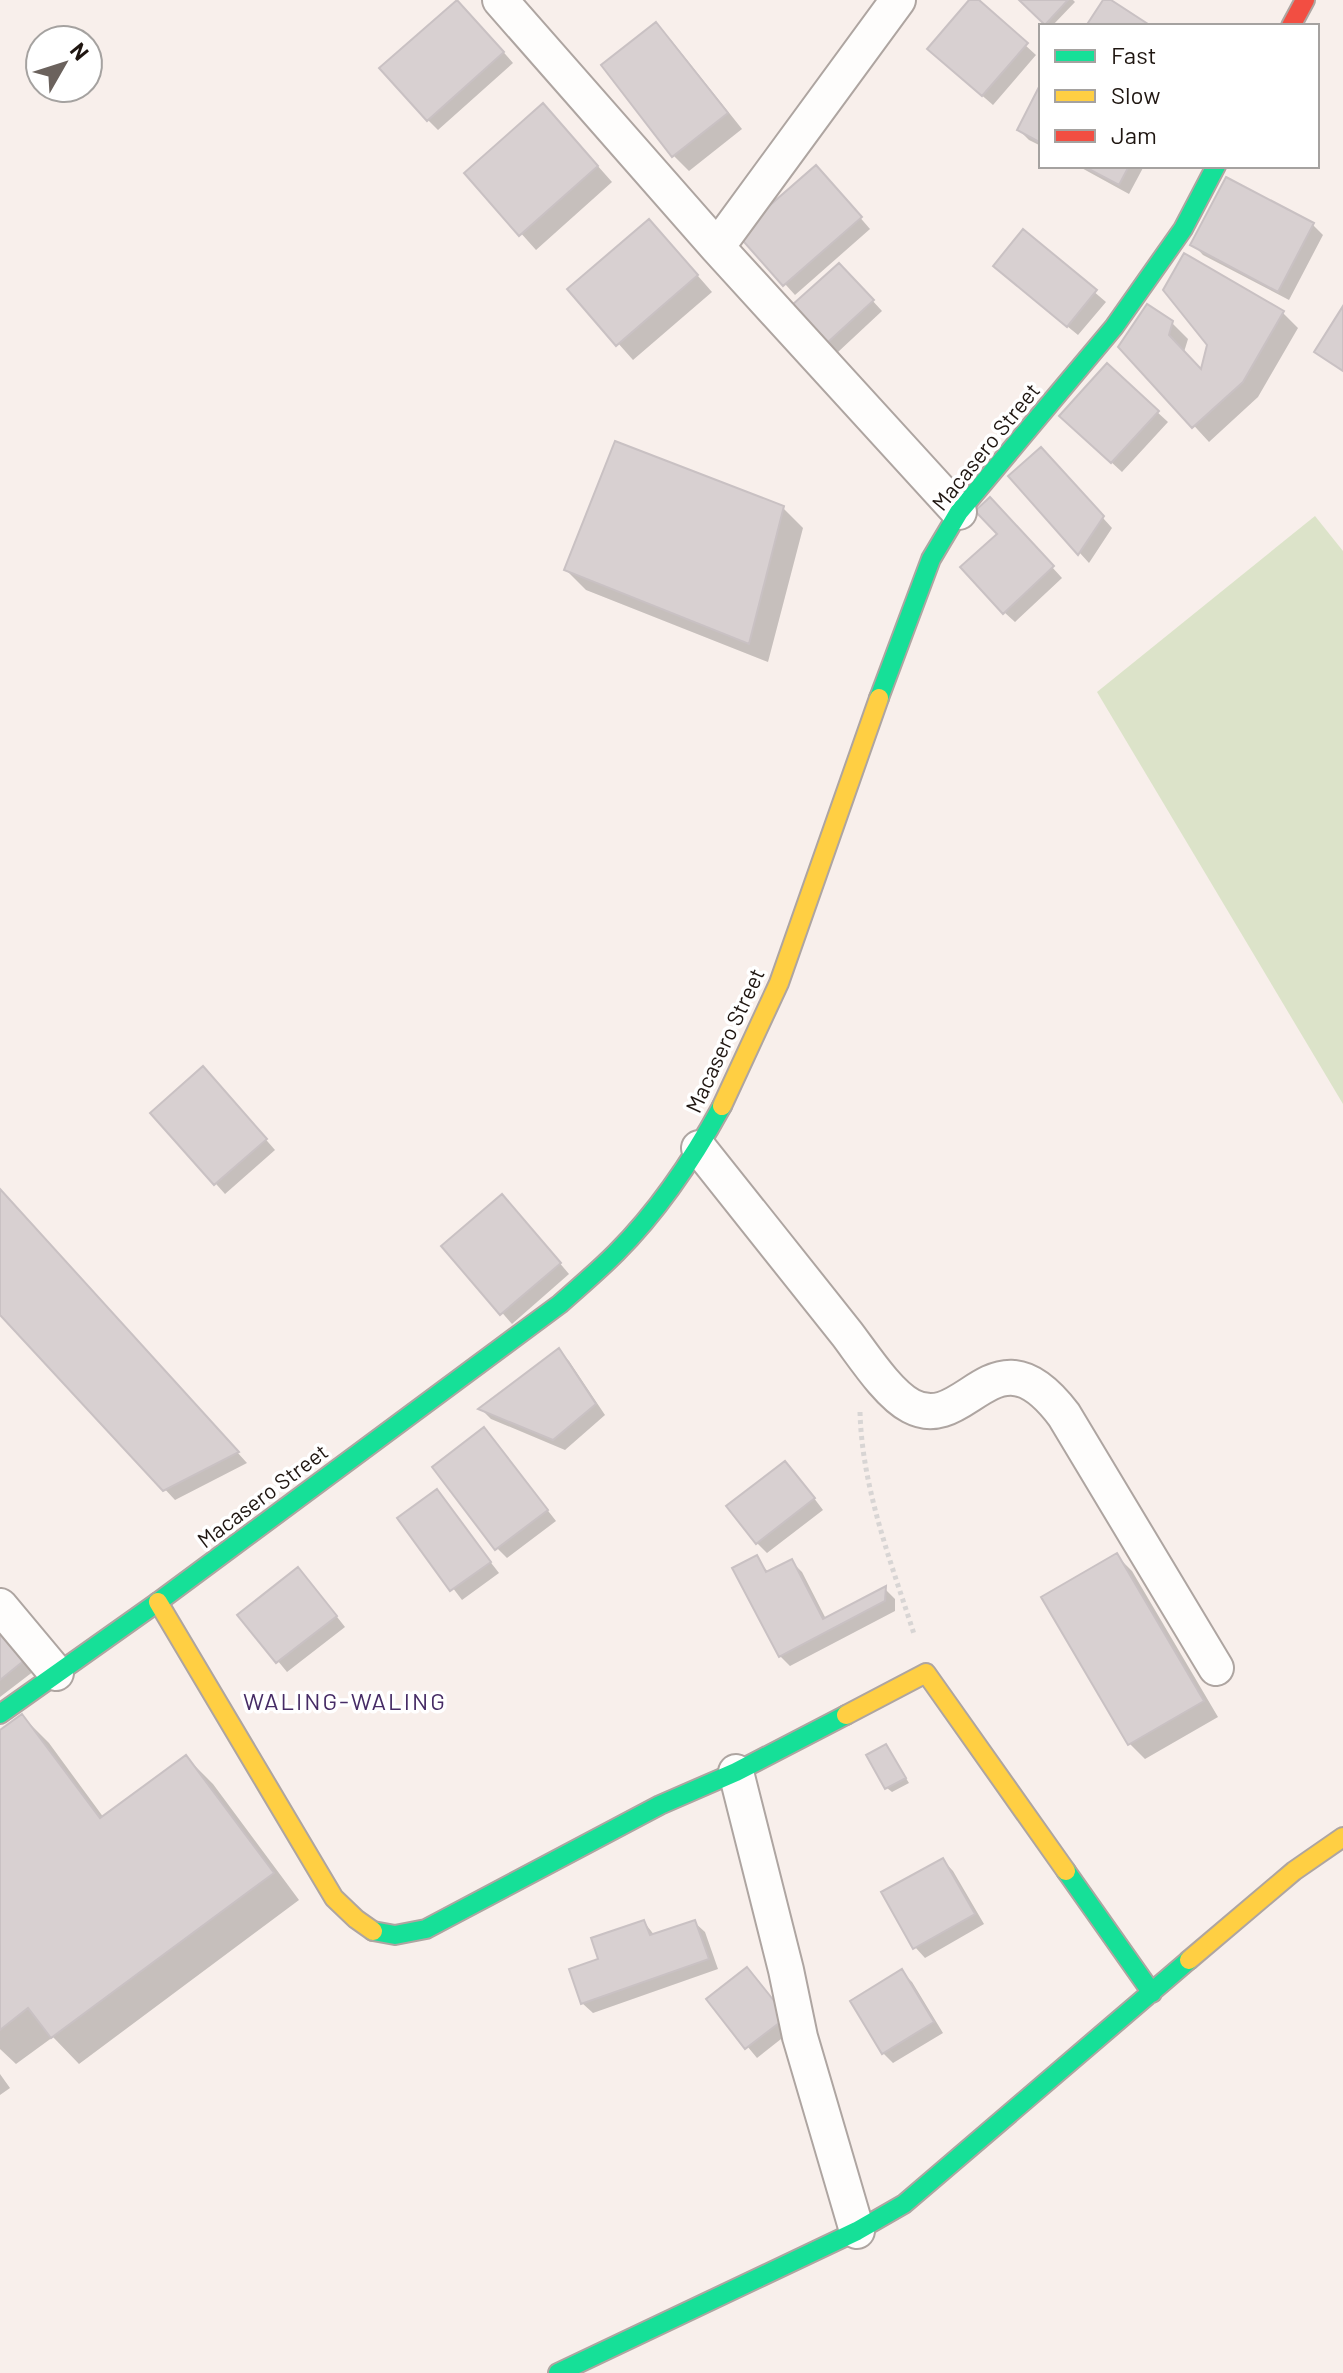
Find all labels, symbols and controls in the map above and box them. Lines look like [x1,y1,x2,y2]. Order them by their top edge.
north arrow [24,24,104,104]
legend [1039,24,1319,168]
text: N [66,37,95,65]
text: Fast [1111,40,1156,69]
text: Slow [1111,80,1160,109]
text: Jam [1111,120,1157,149]
street label: Macasero Street [926,377,1044,515]
street label: Macasero Street [679,964,769,1116]
street label: Macasero Street [192,1438,332,1552]
district label: WALING-WALING [243,1686,447,1715]

